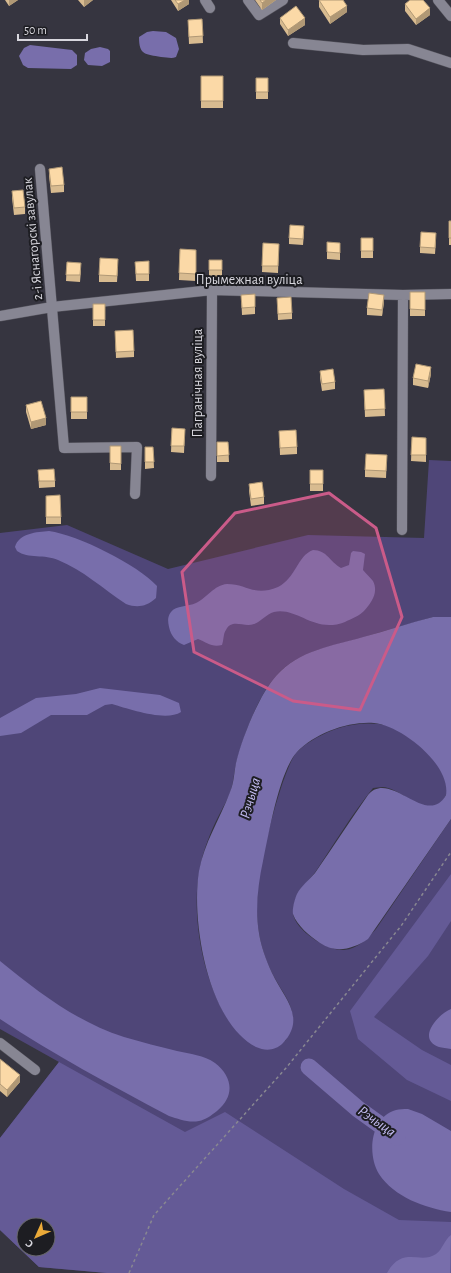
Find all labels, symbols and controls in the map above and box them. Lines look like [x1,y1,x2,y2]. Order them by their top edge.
scale bar [18,16,87,42]
text: 50 m [24,24,47,36]
street label: 2-і Яснагорскі завулак [21,177,45,301]
street label: Прымежная вуліца [195,273,303,287]
street label: Пагранічная вуліца [191,328,205,437]
water label: Рэчыца [237,776,263,820]
water label: Рэчыца [355,1103,398,1140]
north arrow [16,1217,56,1257]
text: С [23,1238,35,1250]

